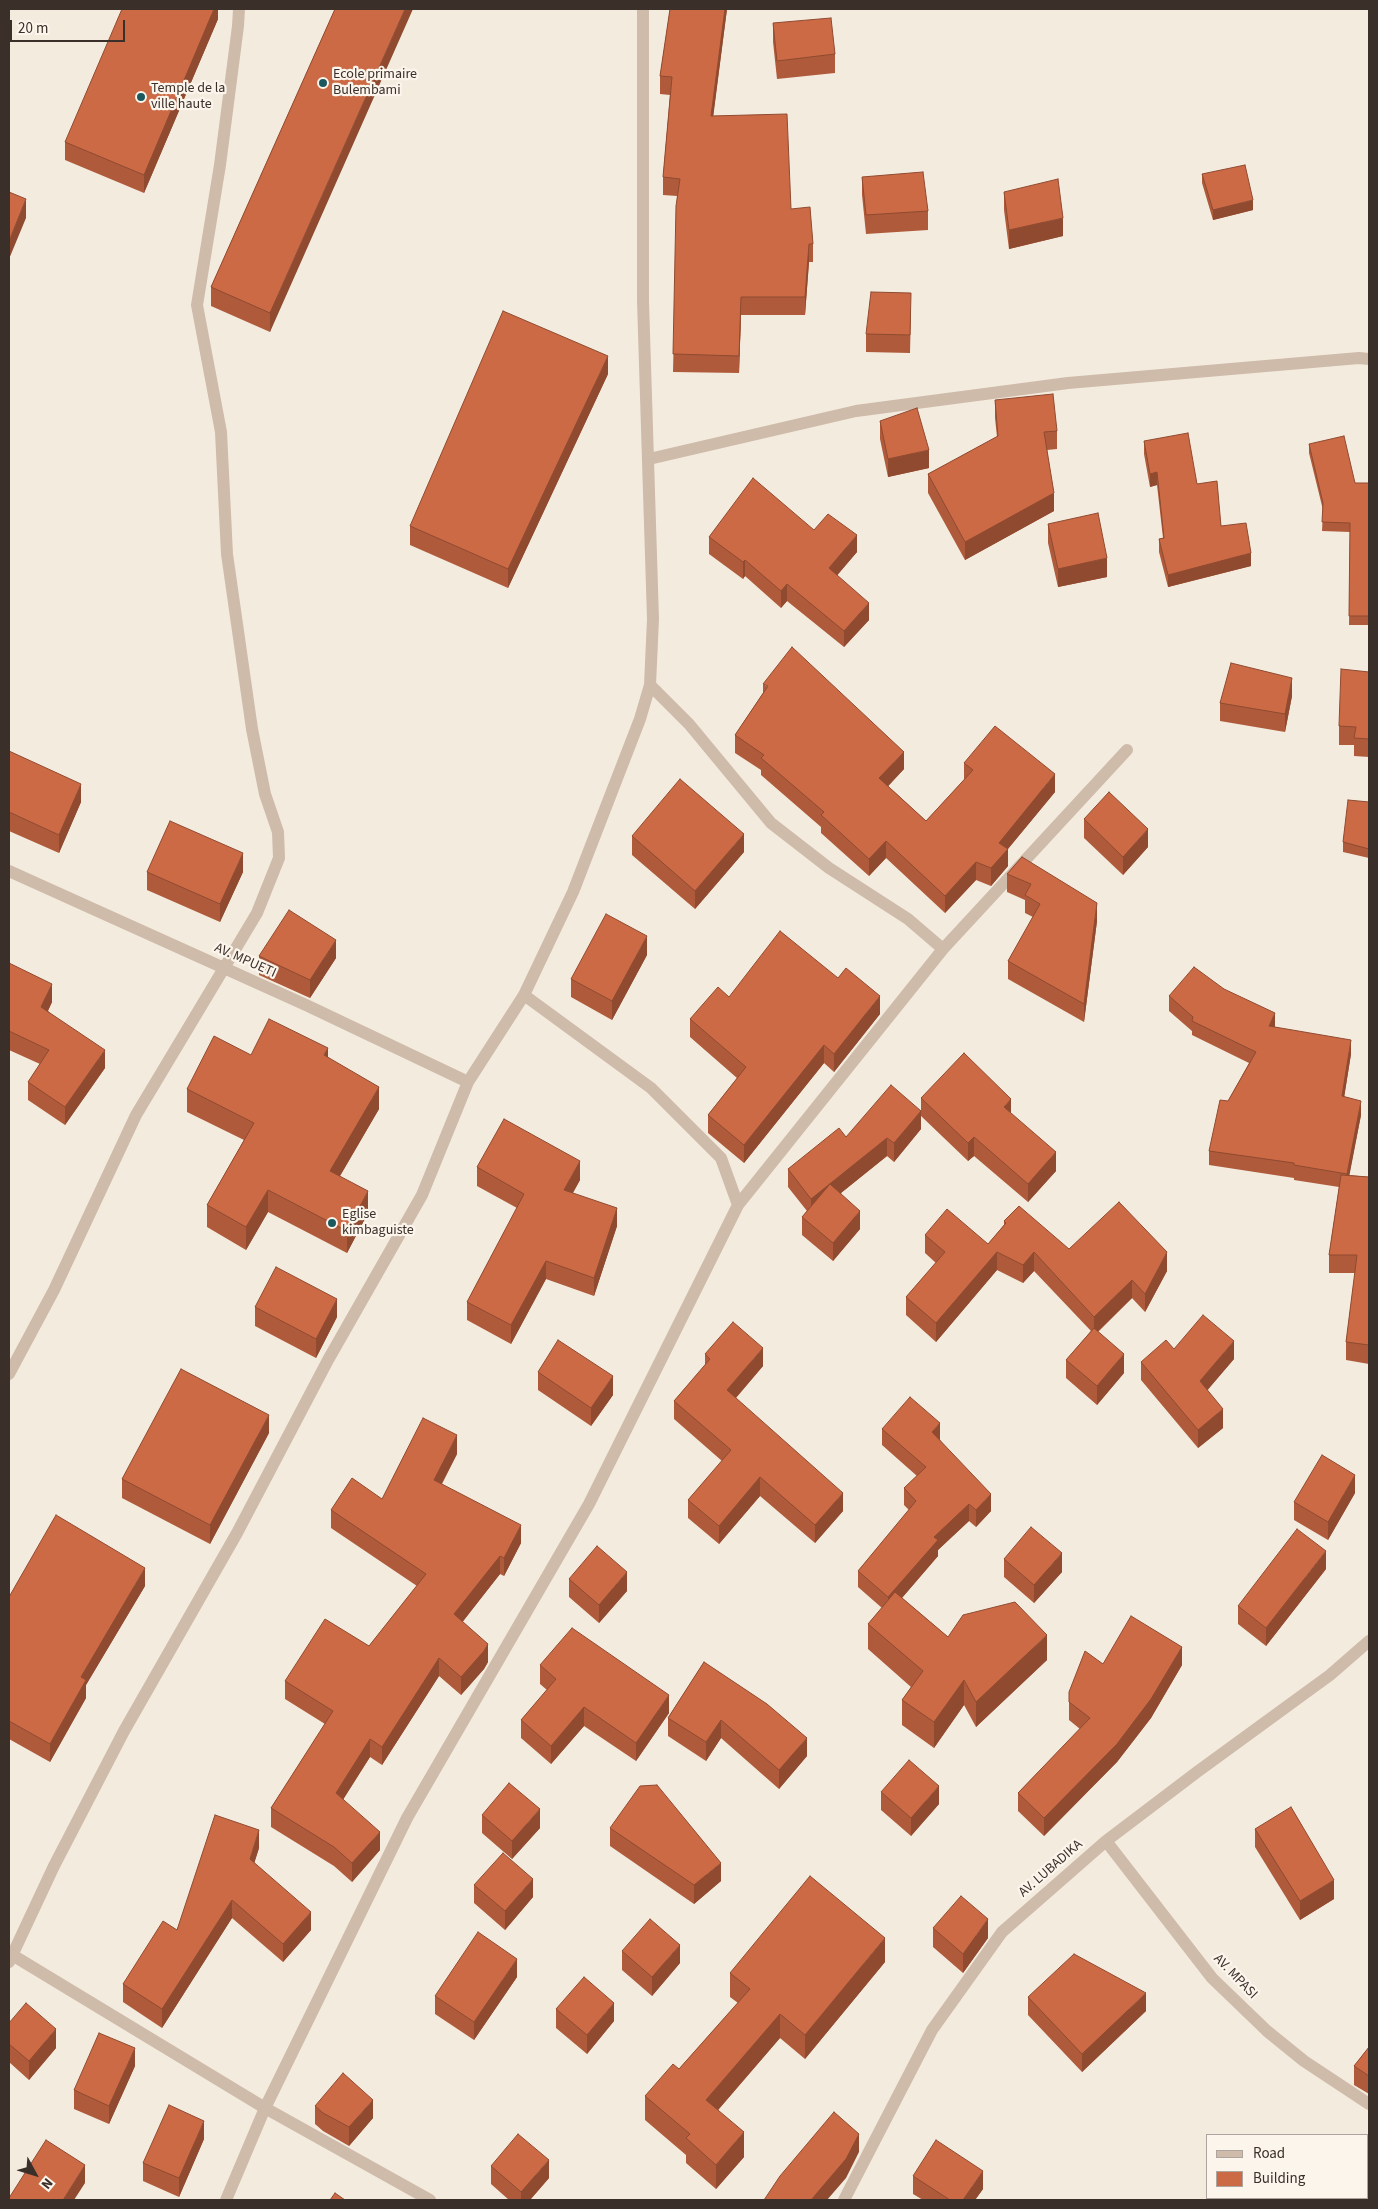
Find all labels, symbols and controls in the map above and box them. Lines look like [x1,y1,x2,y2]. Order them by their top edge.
scale bar [12,10,128,42]
text: 20 m [18,18,48,39]
place label: Ecole primaire Bulembami [333,67,417,100]
marker: Ecole primaire Bulembami [317,77,329,89]
place label: Temple de la ville haute [151,81,225,114]
marker: Temple de la ville haute [135,91,147,103]
street label: AV. MPUETI [212,940,278,982]
place label: Eglise kimbaguiste [342,1207,414,1240]
marker: Eglise kimbaguiste [326,1217,338,1229]
street label: AV. LUBADIKA [1016,1837,1086,1901]
street label: AV. MPASI [1209,1951,1261,2003]
legend [1206,2134,1368,2199]
text: Road [1253,2143,1285,2164]
north arrow [10,2149,60,2199]
text: Building [1253,2168,1305,2189]
text: N [36,2174,57,2193]

